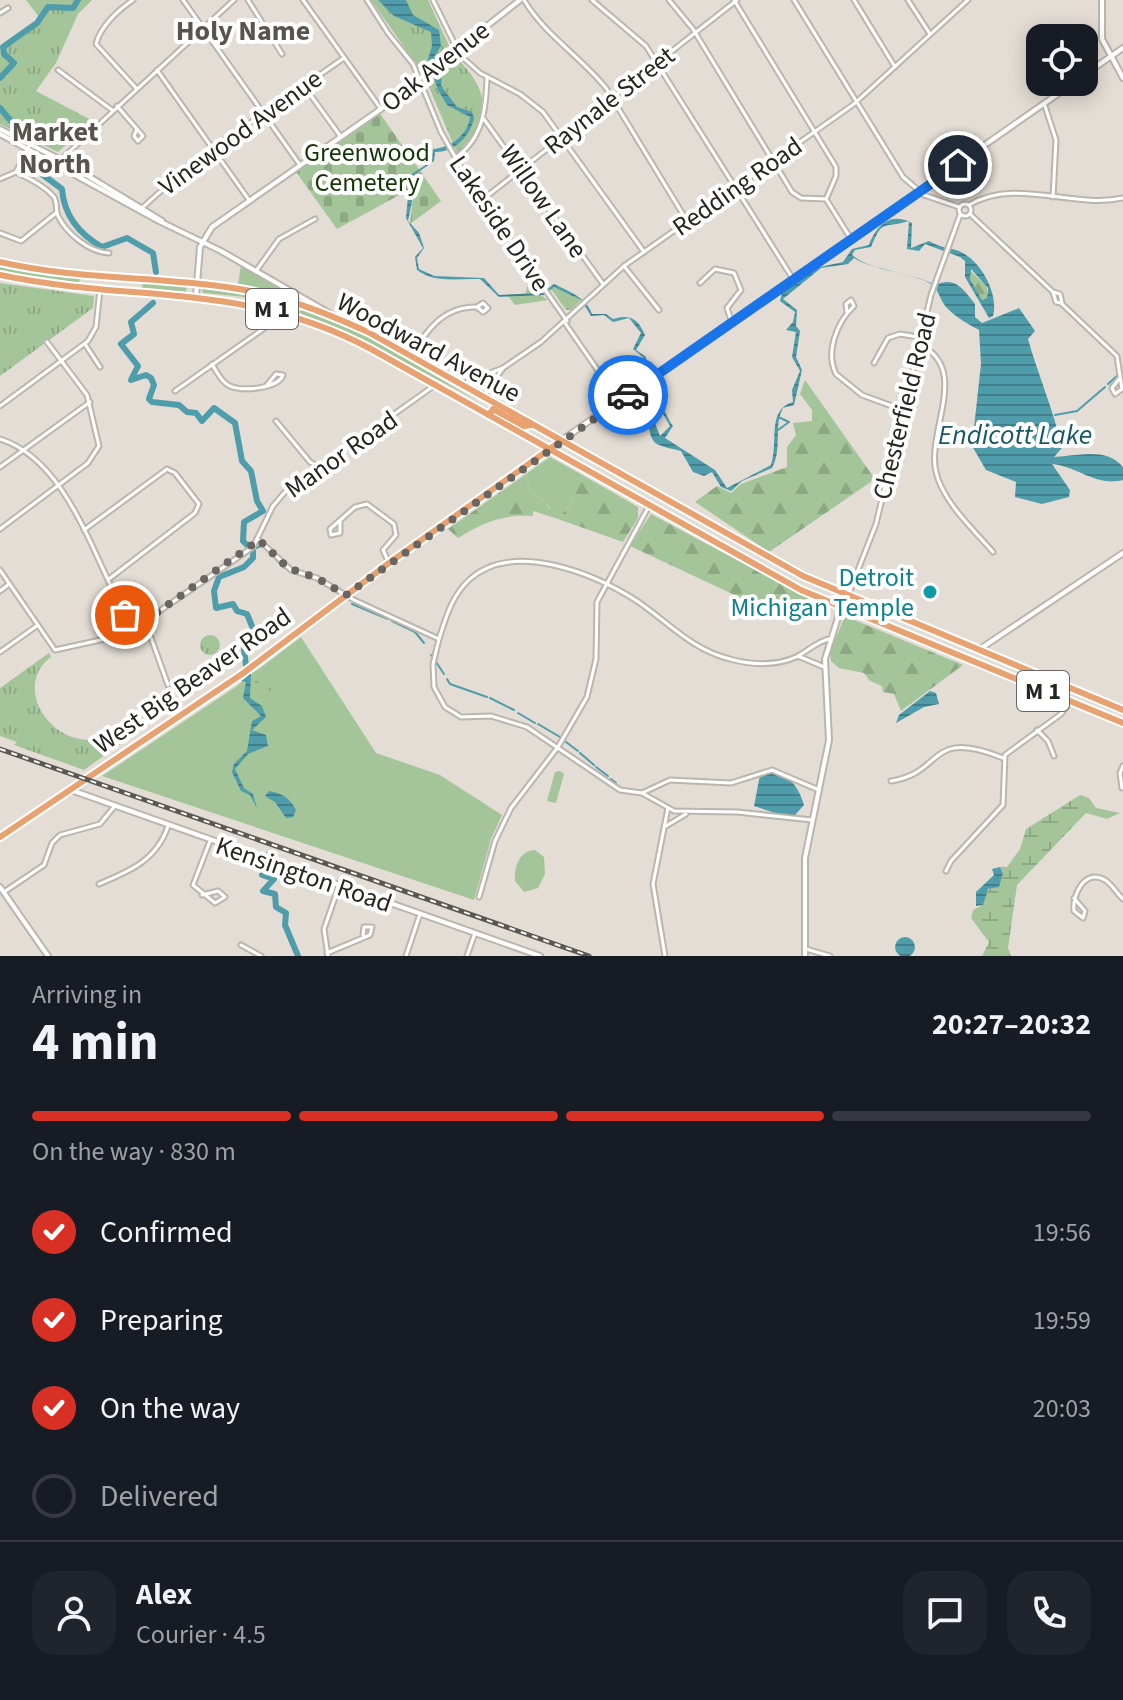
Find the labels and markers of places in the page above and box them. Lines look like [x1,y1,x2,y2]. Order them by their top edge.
pin [924,131,992,199]
place label: Detroit Michigan Temple [730,559,914,626]
pin [91,581,159,649]
marker: Detroit Michigan Temple [921,583,939,601]

